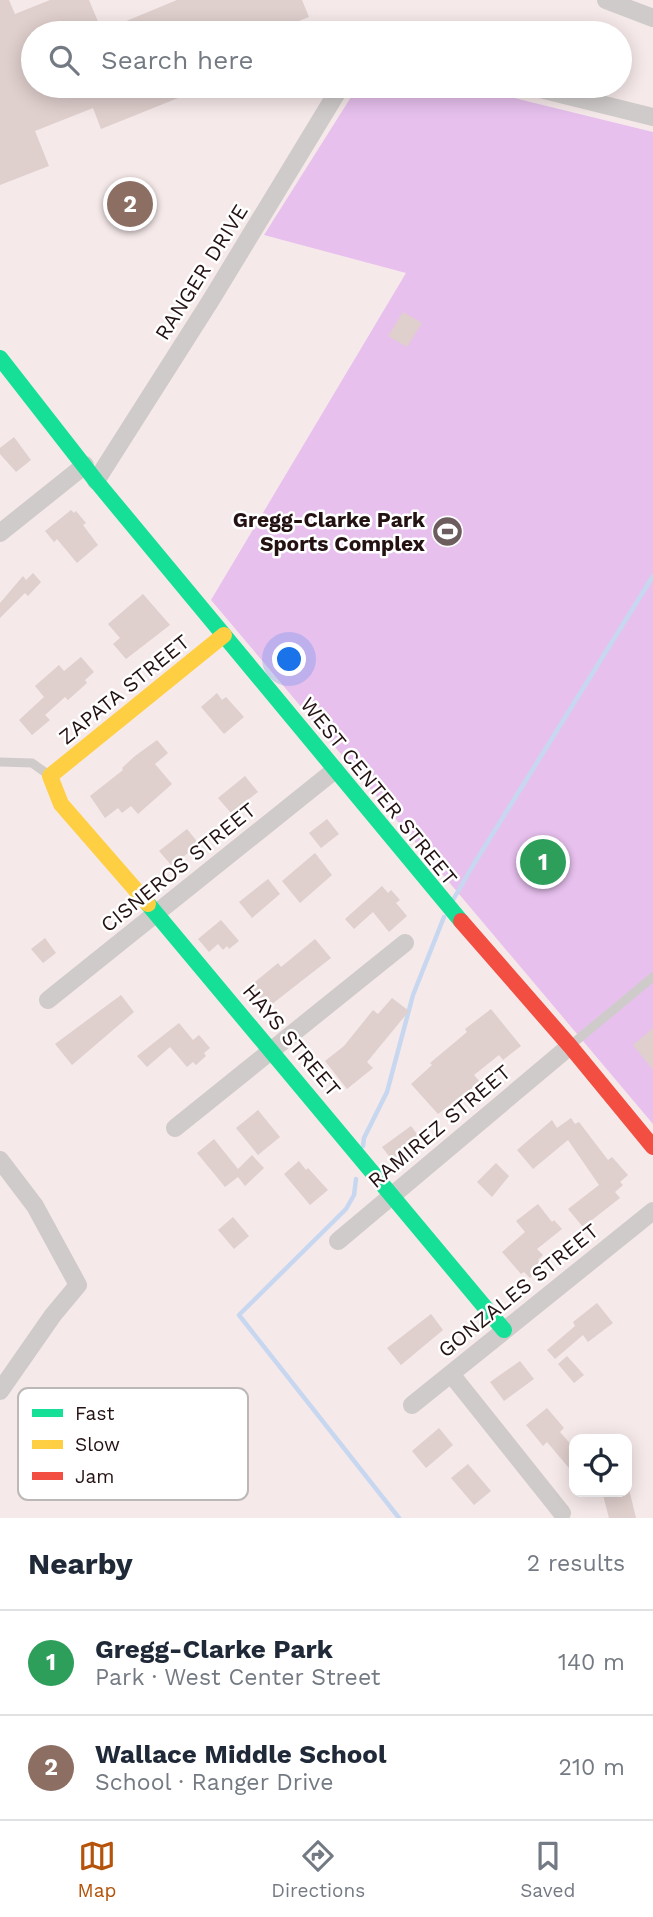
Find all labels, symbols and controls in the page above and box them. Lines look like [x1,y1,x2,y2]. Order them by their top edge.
search box [21,21,632,98]
icon: search [45,41,83,79]
text: Search here [101,45,253,75]
pin: 2 [107,178,153,230]
street label: RANGER DRIVE [149,200,253,344]
place label: Gregg-Clarke Park Sports Complex [233,507,426,556]
sports icon: Gregg-Clarke Park Sports Complex [431,514,465,548]
street label: ZAPATA STREET [54,628,195,749]
your location [272,642,306,676]
street label: WEST CENTER STREET [295,692,463,890]
street label: CISNEROS STREET [96,797,261,937]
pin: 1 [520,836,566,888]
street label: HAYS STREET [238,979,346,1102]
street label: RAMIREZ STREET [363,1059,516,1193]
street label: GONZALES STREET [433,1217,603,1362]
legend [18,1388,248,1500]
text: Fast [75,1402,114,1425]
text: Slow [75,1433,120,1456]
map controls [569,1434,632,1497]
button: locate [569,1434,632,1497]
text: Jam [75,1465,114,1488]
text: Nearby [28,1546,133,1581]
text: 2 results [527,1550,625,1577]
text: Gregg-Clarke Park [95,1634,333,1664]
text: 1 [46,1649,56,1676]
text: 140 m [558,1649,625,1676]
text: Park · West Center Street [95,1664,380,1691]
text: Wallace Middle School [95,1739,386,1769]
text: 2 [44,1754,58,1781]
text: 210 m [559,1754,625,1781]
text: School · Ranger Drive [95,1769,334,1796]
tab: Map [78,1837,116,1902]
tab: Directions [271,1837,365,1902]
tab: Saved [520,1837,575,1902]

